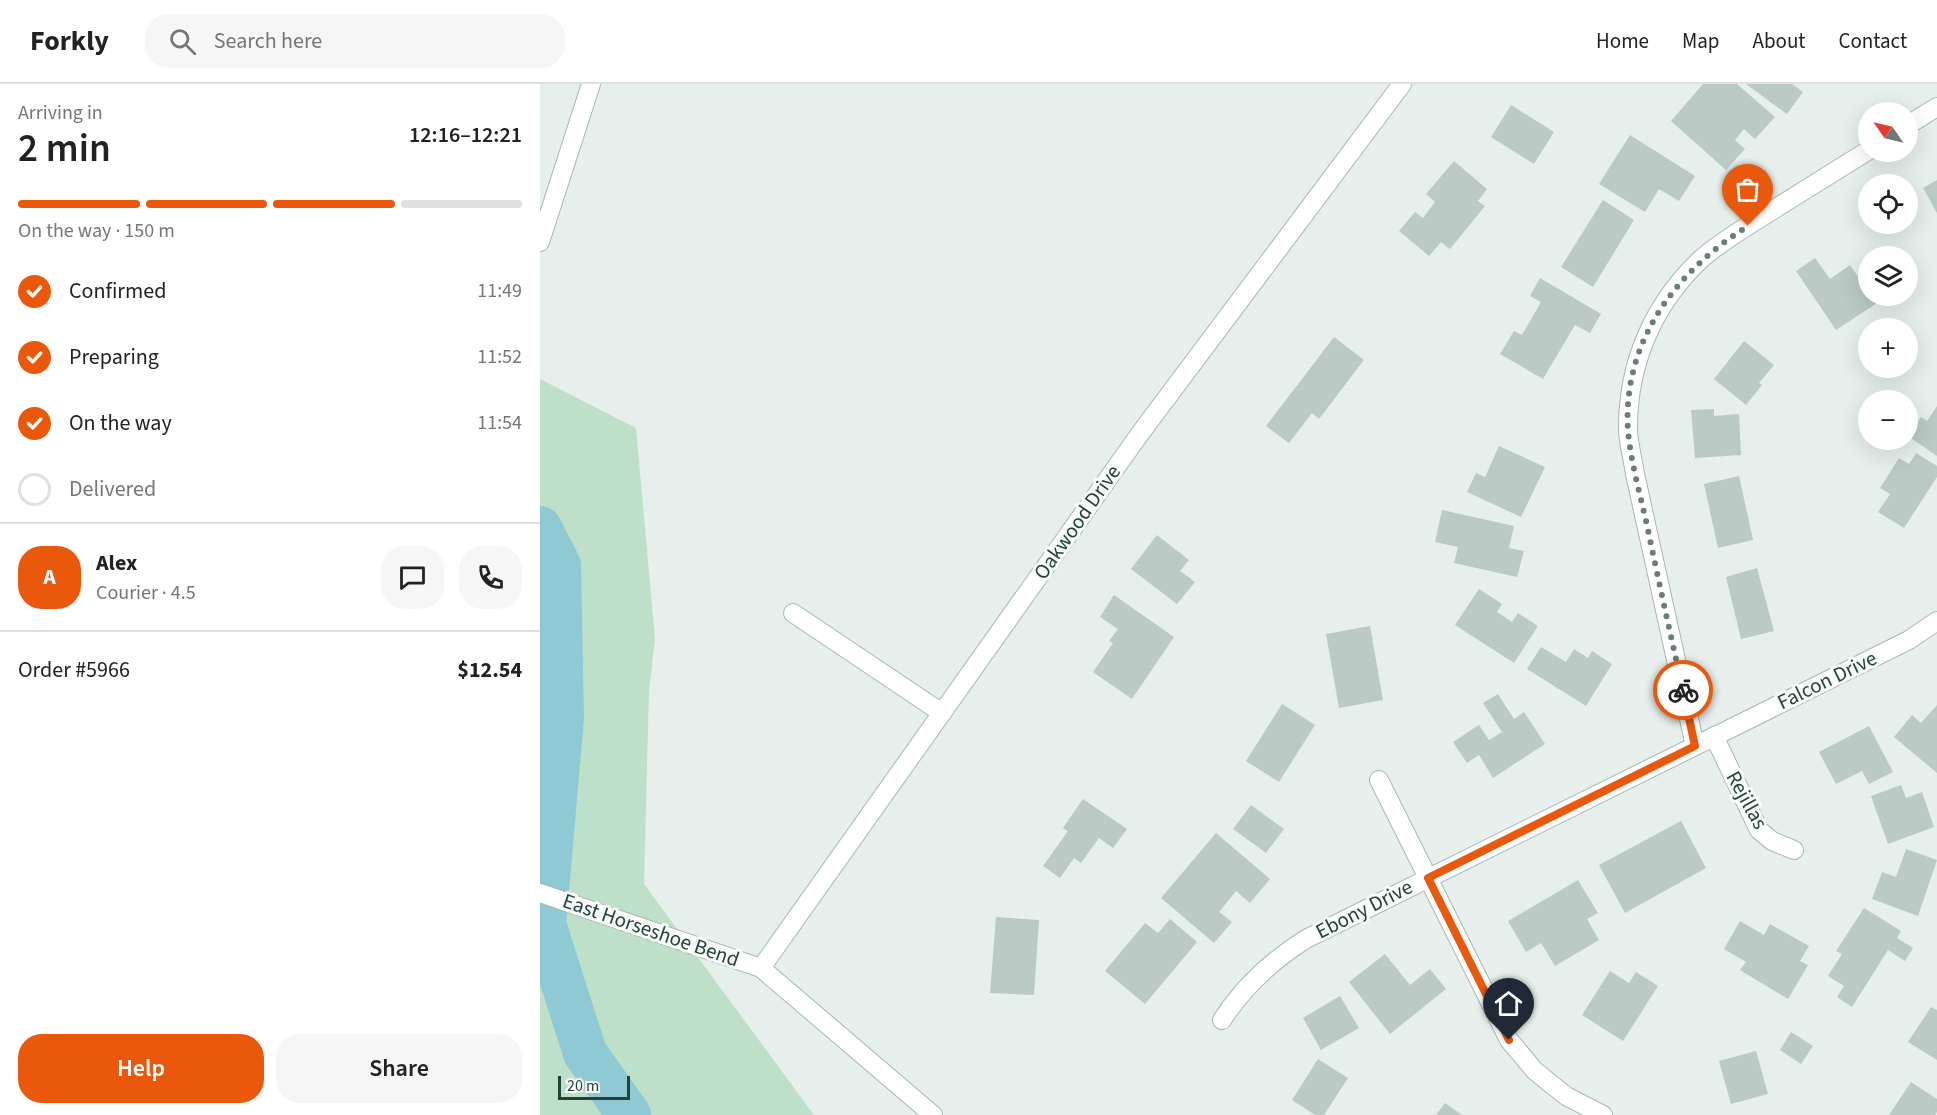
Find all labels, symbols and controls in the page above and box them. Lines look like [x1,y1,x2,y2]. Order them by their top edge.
search box [145,14,565,68]
text: Forkly [30,21,109,61]
icon: search [166,25,199,58]
text: Search here [214,25,322,57]
text: Home [1596,26,1649,56]
text: Map [1682,26,1720,56]
text: About [1753,26,1805,56]
text: Contact [1838,26,1907,56]
text: Arriving in [18,99,103,127]
north arrow [1858,102,1918,162]
map controls [1858,102,1918,450]
text: 12:16–12:21 [409,119,522,151]
text: 2 min [18,121,111,177]
pin [1722,164,1773,226]
icon: bag [1731,173,1764,206]
button: locate [1858,174,1918,234]
text: On the way · 150 m [18,217,175,245]
button: layers [1858,246,1918,306]
icon: check [18,275,51,308]
text: Confirmed [69,275,166,307]
text: 11:49 [477,277,522,305]
button: + [1858,318,1918,378]
icon: check [18,341,51,374]
text: Preparing [69,341,159,373]
text: 11:52 [477,343,522,371]
button: − [1858,390,1918,450]
icon: check [18,407,51,440]
text: On the way [69,407,172,439]
text: 11:54 [477,409,522,437]
street label: Oakwood Drive [1026,458,1128,586]
text: Delivered [69,473,156,505]
button: chat [381,546,444,609]
button: phone [459,546,522,609]
text: Alex [96,547,137,579]
text: A [43,561,56,593]
text: Courier · 4.5 [96,579,196,607]
street label: Falcon Drive [1772,643,1882,717]
text: Order #5966 [18,654,130,686]
text: $12.54 [457,654,522,686]
courier [1653,660,1713,720]
icon: bike [1667,674,1700,707]
street label: Rejillas [1719,765,1775,835]
street label: Ebony Drive [1310,872,1418,946]
street label: East Horseshoe Bend [559,886,743,974]
pin [1483,978,1534,1040]
icon: home [1492,987,1525,1020]
button: Help [18,1034,264,1103]
button: Share [276,1034,522,1103]
scale bar [558,1073,630,1100]
text: 20 m [567,1075,599,1097]

